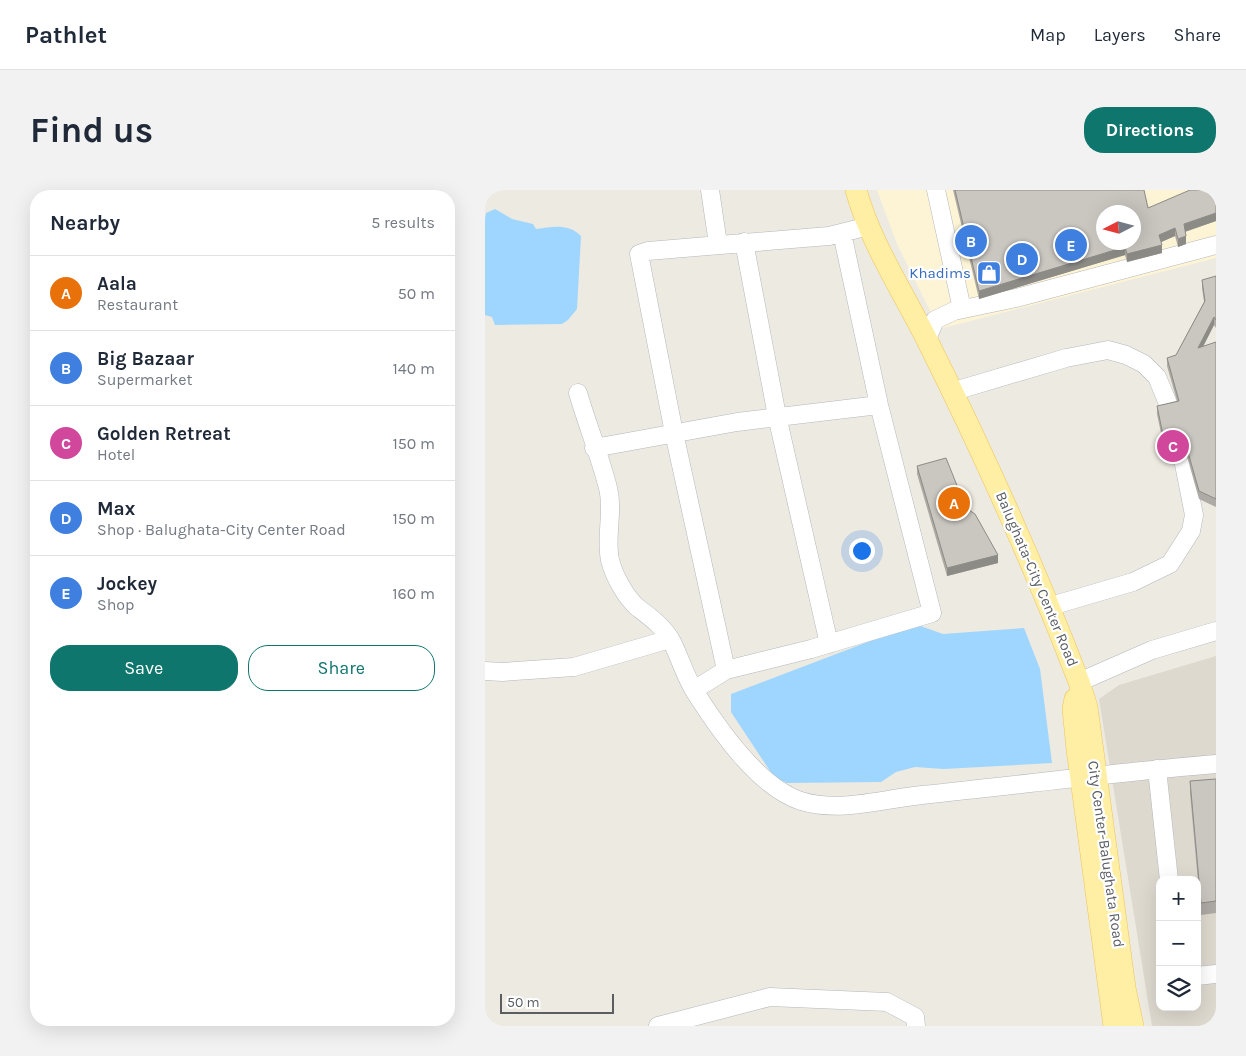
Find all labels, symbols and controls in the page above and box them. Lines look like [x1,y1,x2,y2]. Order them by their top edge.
text: Pathlet [25,21,107,49]
text: Map [1030,24,1066,46]
text: Layers [1094,24,1146,46]
text: Share [1174,24,1221,46]
button: Directions [1084,107,1216,153]
text: Find us [30,110,153,151]
north arrow [1096,205,1141,250]
text: Nearby [50,211,120,235]
text: 5 results [371,213,435,232]
pin: B [955,222,987,260]
pin: E [1055,226,1087,264]
pin: D [1006,240,1038,278]
shop icon: Khadims [976,260,1002,286]
place label: Khadims [909,264,971,282]
text: Aala [97,273,137,295]
text: A [61,284,71,303]
text: 50 m [398,284,435,303]
text: Restaurant [97,295,178,314]
text: Big Bazaar [97,348,194,370]
text: B [61,359,71,378]
text: 140 m [393,359,435,378]
text: Supermarket [97,370,193,389]
text: Golden Retreat [97,423,231,445]
pin: C [1157,427,1189,465]
text: C [61,434,71,453]
text: 150 m [392,434,435,453]
text: Hotel [97,445,135,464]
pin: A [938,484,970,522]
street label: Balughata-City Center Road [992,489,1082,669]
text: Max [97,498,135,520]
text: D [61,509,71,528]
text: 150 m [392,509,435,528]
text: Shop · Balughata-City Center Road [97,520,346,539]
your location [849,538,875,564]
text: Jockey [97,573,157,595]
text: E [61,584,71,603]
text: 160 m [392,584,435,603]
text: Shop [97,595,134,614]
button: Save [50,645,238,691]
button: Share [248,645,435,691]
street label: City Center-Balughata Road [1084,759,1128,949]
map controls [1156,876,1201,1011]
button: + [1156,876,1201,921]
button: − [1156,921,1201,966]
button: layers [1156,966,1201,1011]
scale bar [500,991,614,1014]
text: 50 m [507,994,540,1011]

